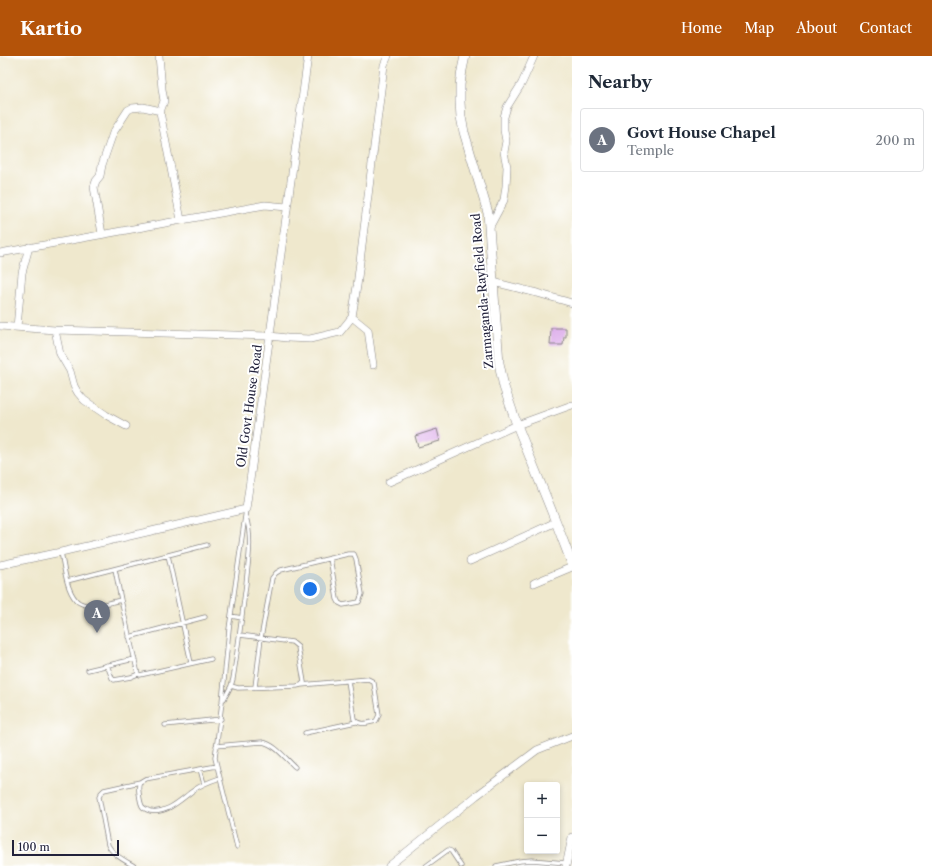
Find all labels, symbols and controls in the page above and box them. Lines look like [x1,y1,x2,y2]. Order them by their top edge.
text: Kartio [20,17,82,40]
text: Home [681,19,722,37]
text: Map [744,19,774,37]
text: About [796,19,837,37]
text: Contact [859,19,912,37]
text: Nearby [588,72,652,92]
text: Govt House Chapel [627,123,776,142]
text: A [597,132,607,148]
text: 200 m [875,132,915,148]
text: Temple [627,142,674,158]
street label: Zarmaganda-Rayfield Road [468,212,496,369]
street label: Old Govt House Road [233,343,265,469]
your location [300,579,320,599]
pin: A [84,600,110,633]
map controls [524,782,560,854]
button: + [524,782,560,818]
button: − [524,818,560,854]
scale bar [12,838,119,857]
text: 100 m [18,840,50,854]

